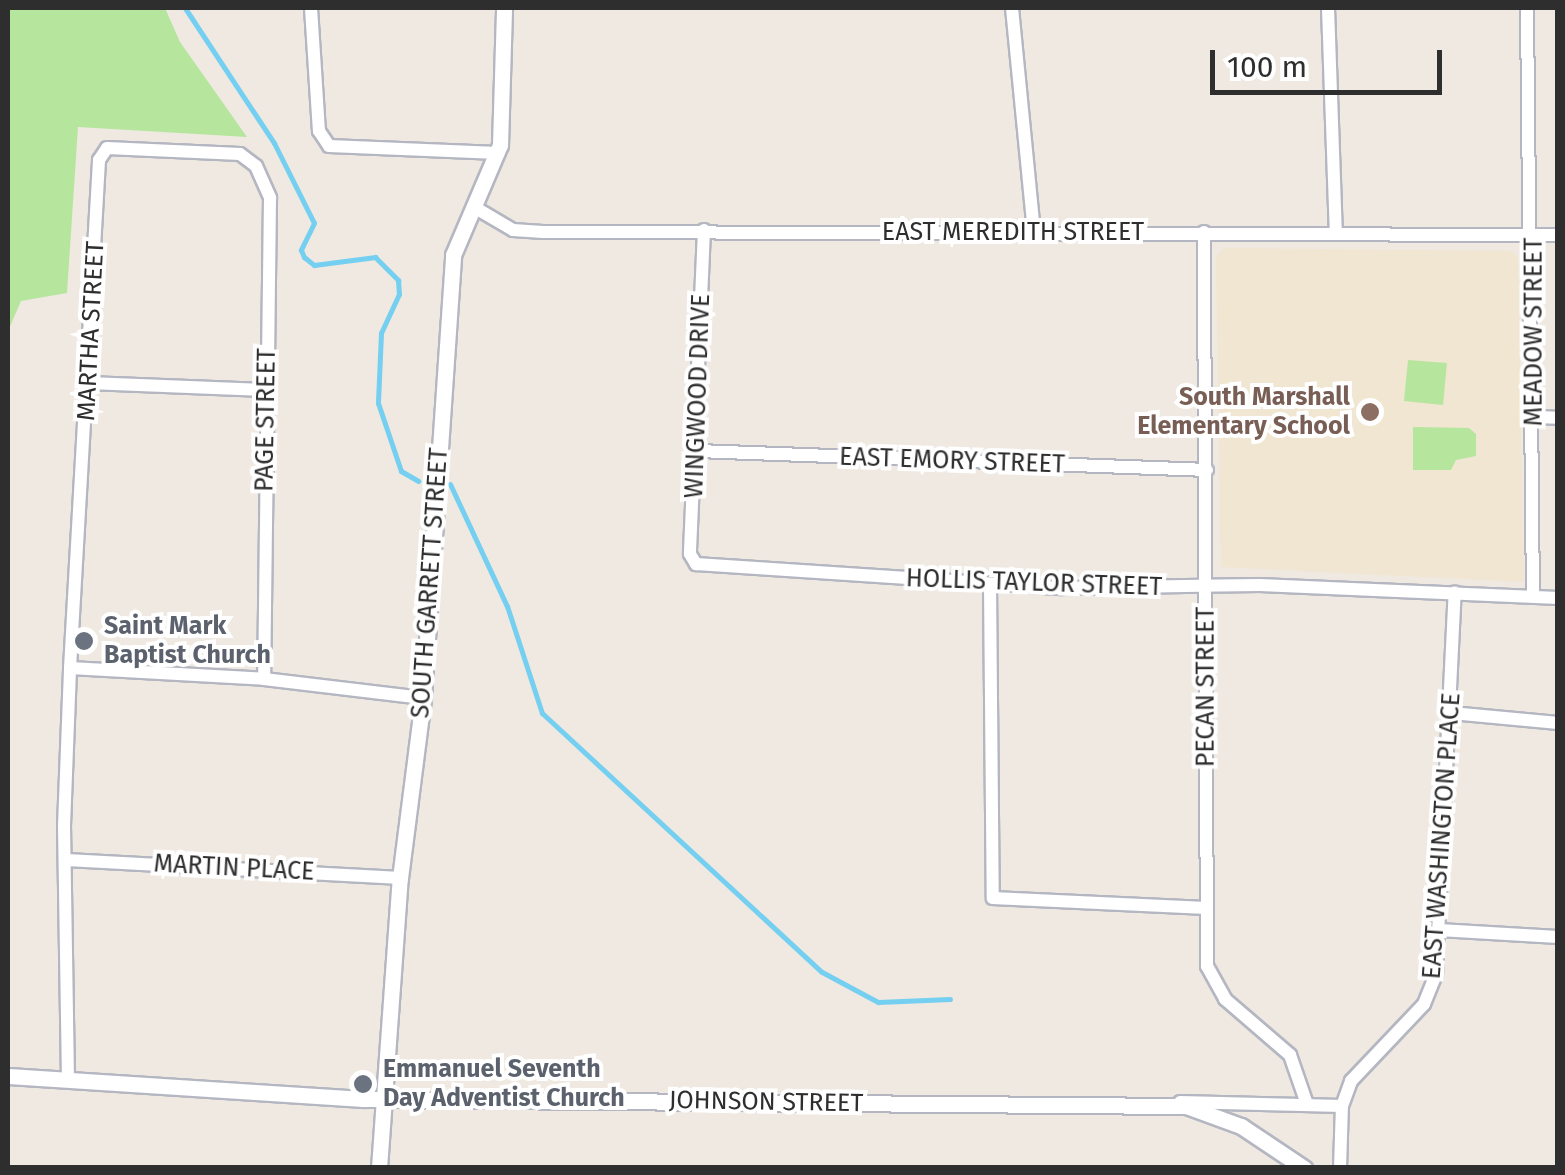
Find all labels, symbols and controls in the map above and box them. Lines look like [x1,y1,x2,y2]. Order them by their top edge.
scale bar [1215,30,1448,92]
text: 100 m [1227,49,1307,85]
street label: EAST MEREDITH STREET [882,217,1144,247]
street label: MEADOW STREET [1519,238,1549,426]
street label: MARTHA STREET [71,240,111,422]
street label: WINGWOOD DRIVE [679,293,717,499]
street label: PAGE STREET [250,348,282,492]
place label: South Marshall Elementary School [1137,383,1350,442]
marker: South Marshall Elementary School [1359,401,1381,423]
street label: EAST EMORY STREET [839,442,1065,480]
street label: SOUTH GARRETT STREET [406,447,454,719]
street label: HOLLIS TAYLOR STREET [905,564,1163,602]
street label: PECAN STREET [1191,607,1221,767]
place label: Saint Mark Baptist Church [104,612,271,671]
marker: Saint Mark Baptist Church [73,630,95,652]
street label: EAST WASHINGTON PLACE [1417,692,1467,980]
street label: MARTIN PLACE [153,849,315,887]
place label: Emmanuel Seventh Day Adventist Church [383,1055,625,1114]
marker: Emmanuel Seventh Day Adventist Church [352,1073,374,1095]
street label: JOHNSON STREET [669,1085,863,1119]

